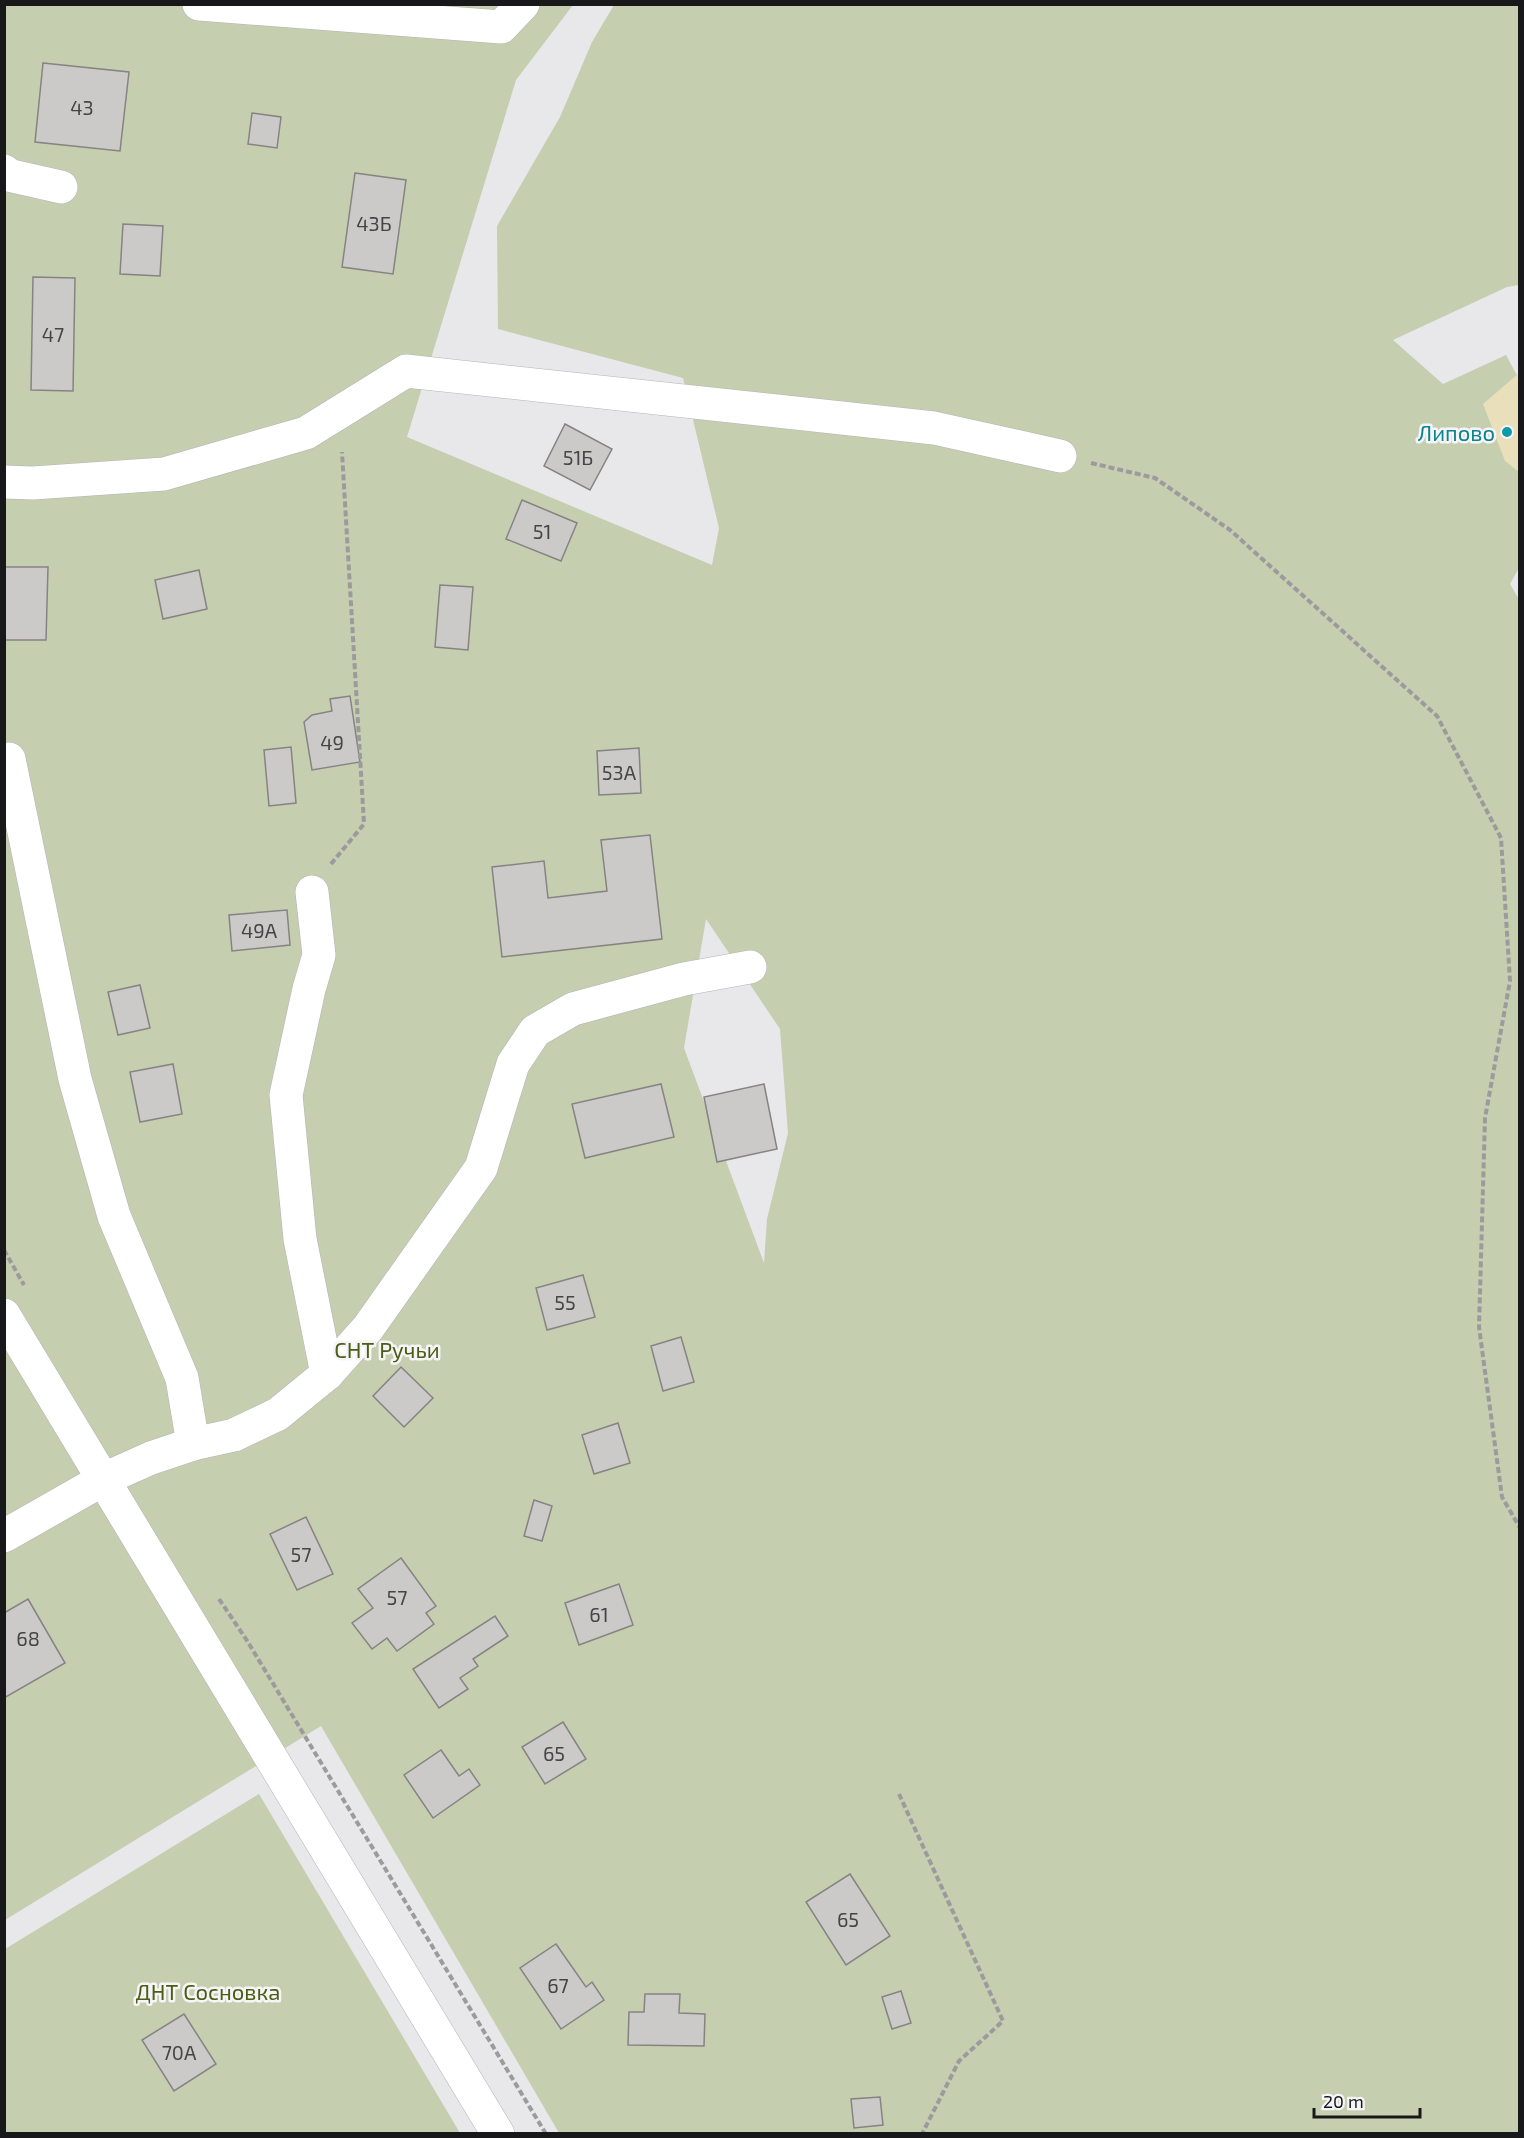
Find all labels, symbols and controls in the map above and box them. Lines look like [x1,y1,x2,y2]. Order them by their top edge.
house number: 43 [70,95,94,119]
house number: 43Б [356,211,392,235]
house number: 47 [42,322,64,346]
place label: Липово [1418,419,1495,445]
marker: Липово [1500,425,1514,439]
house number: 51Б [563,445,593,469]
house number: 51 [533,519,551,543]
house number: 49 [320,730,344,754]
house number: 53А [602,760,637,784]
house number: 49А [241,918,278,942]
house number: 55 [554,1290,576,1314]
park label: СНТ Ручьи [334,1336,440,1363]
house number: 57 [291,1542,311,1566]
house number: 57 [387,1585,407,1609]
house number: 61 [589,1602,609,1626]
house number: 68 [16,1626,40,1650]
house number: 65 [543,1741,565,1765]
house number: 65 [837,1907,859,1931]
house number: 67 [547,1973,569,1997]
park label: ДНТ Сосновка [136,1978,280,2004]
house number: 70А [162,2040,197,2064]
scale bar [1314,2081,1420,2119]
text: 20 m [1323,2090,1364,2112]

